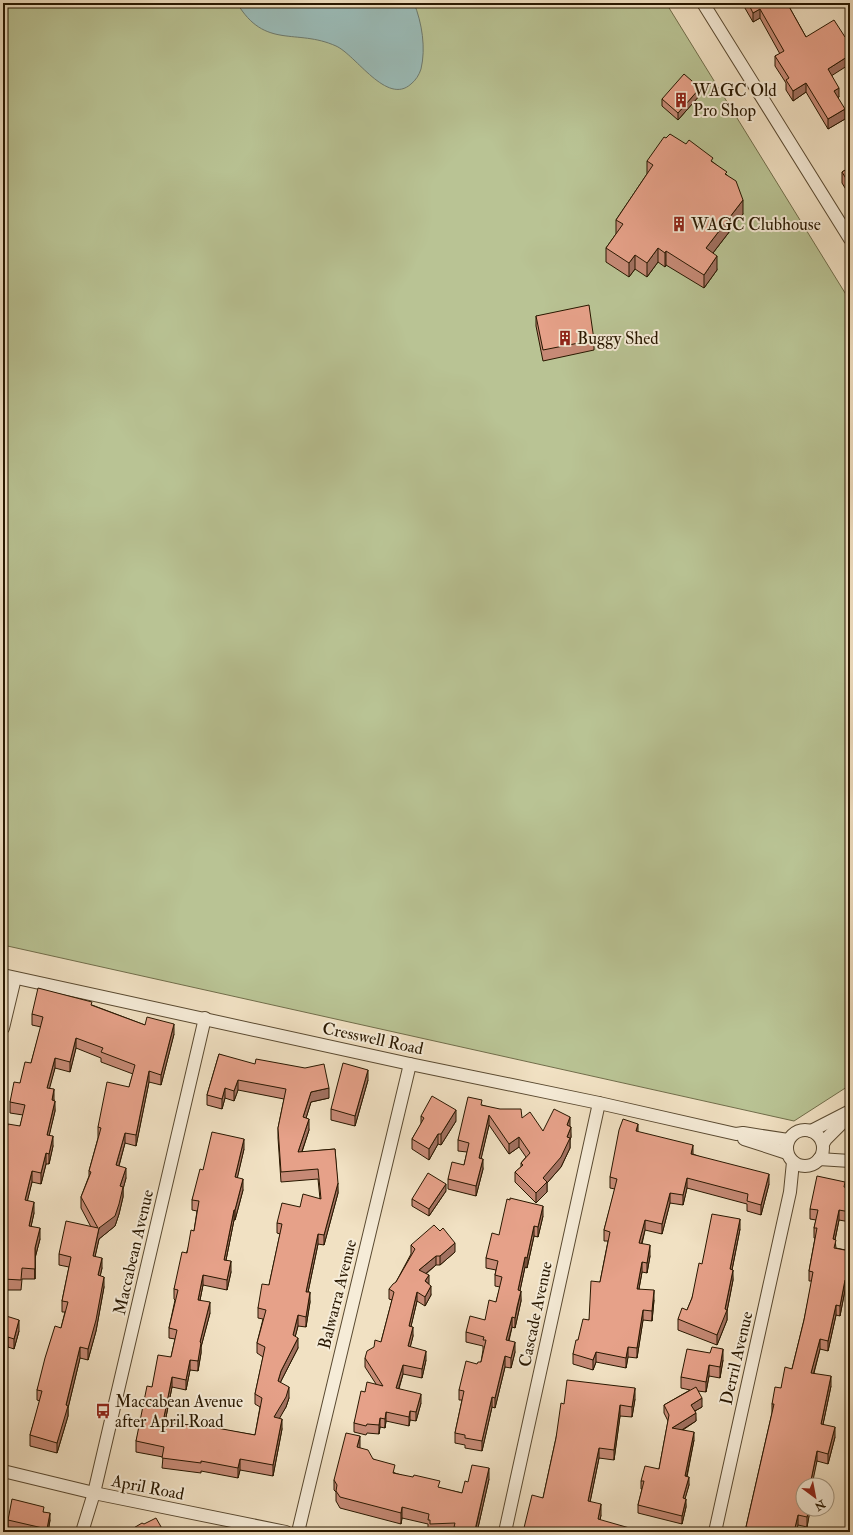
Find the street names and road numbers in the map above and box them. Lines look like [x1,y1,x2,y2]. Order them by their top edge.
street label: Cresswell Road [321,1018,426,1060]
street label: Maccabean Avenue [109,1187,158,1317]
street label: Balwarra Avenue [314,1237,361,1351]
street label: Cascade Avenue [514,1259,557,1369]
street label: Derril Avenue [716,1309,757,1407]
street label: April Road [109,1470,187,1506]

